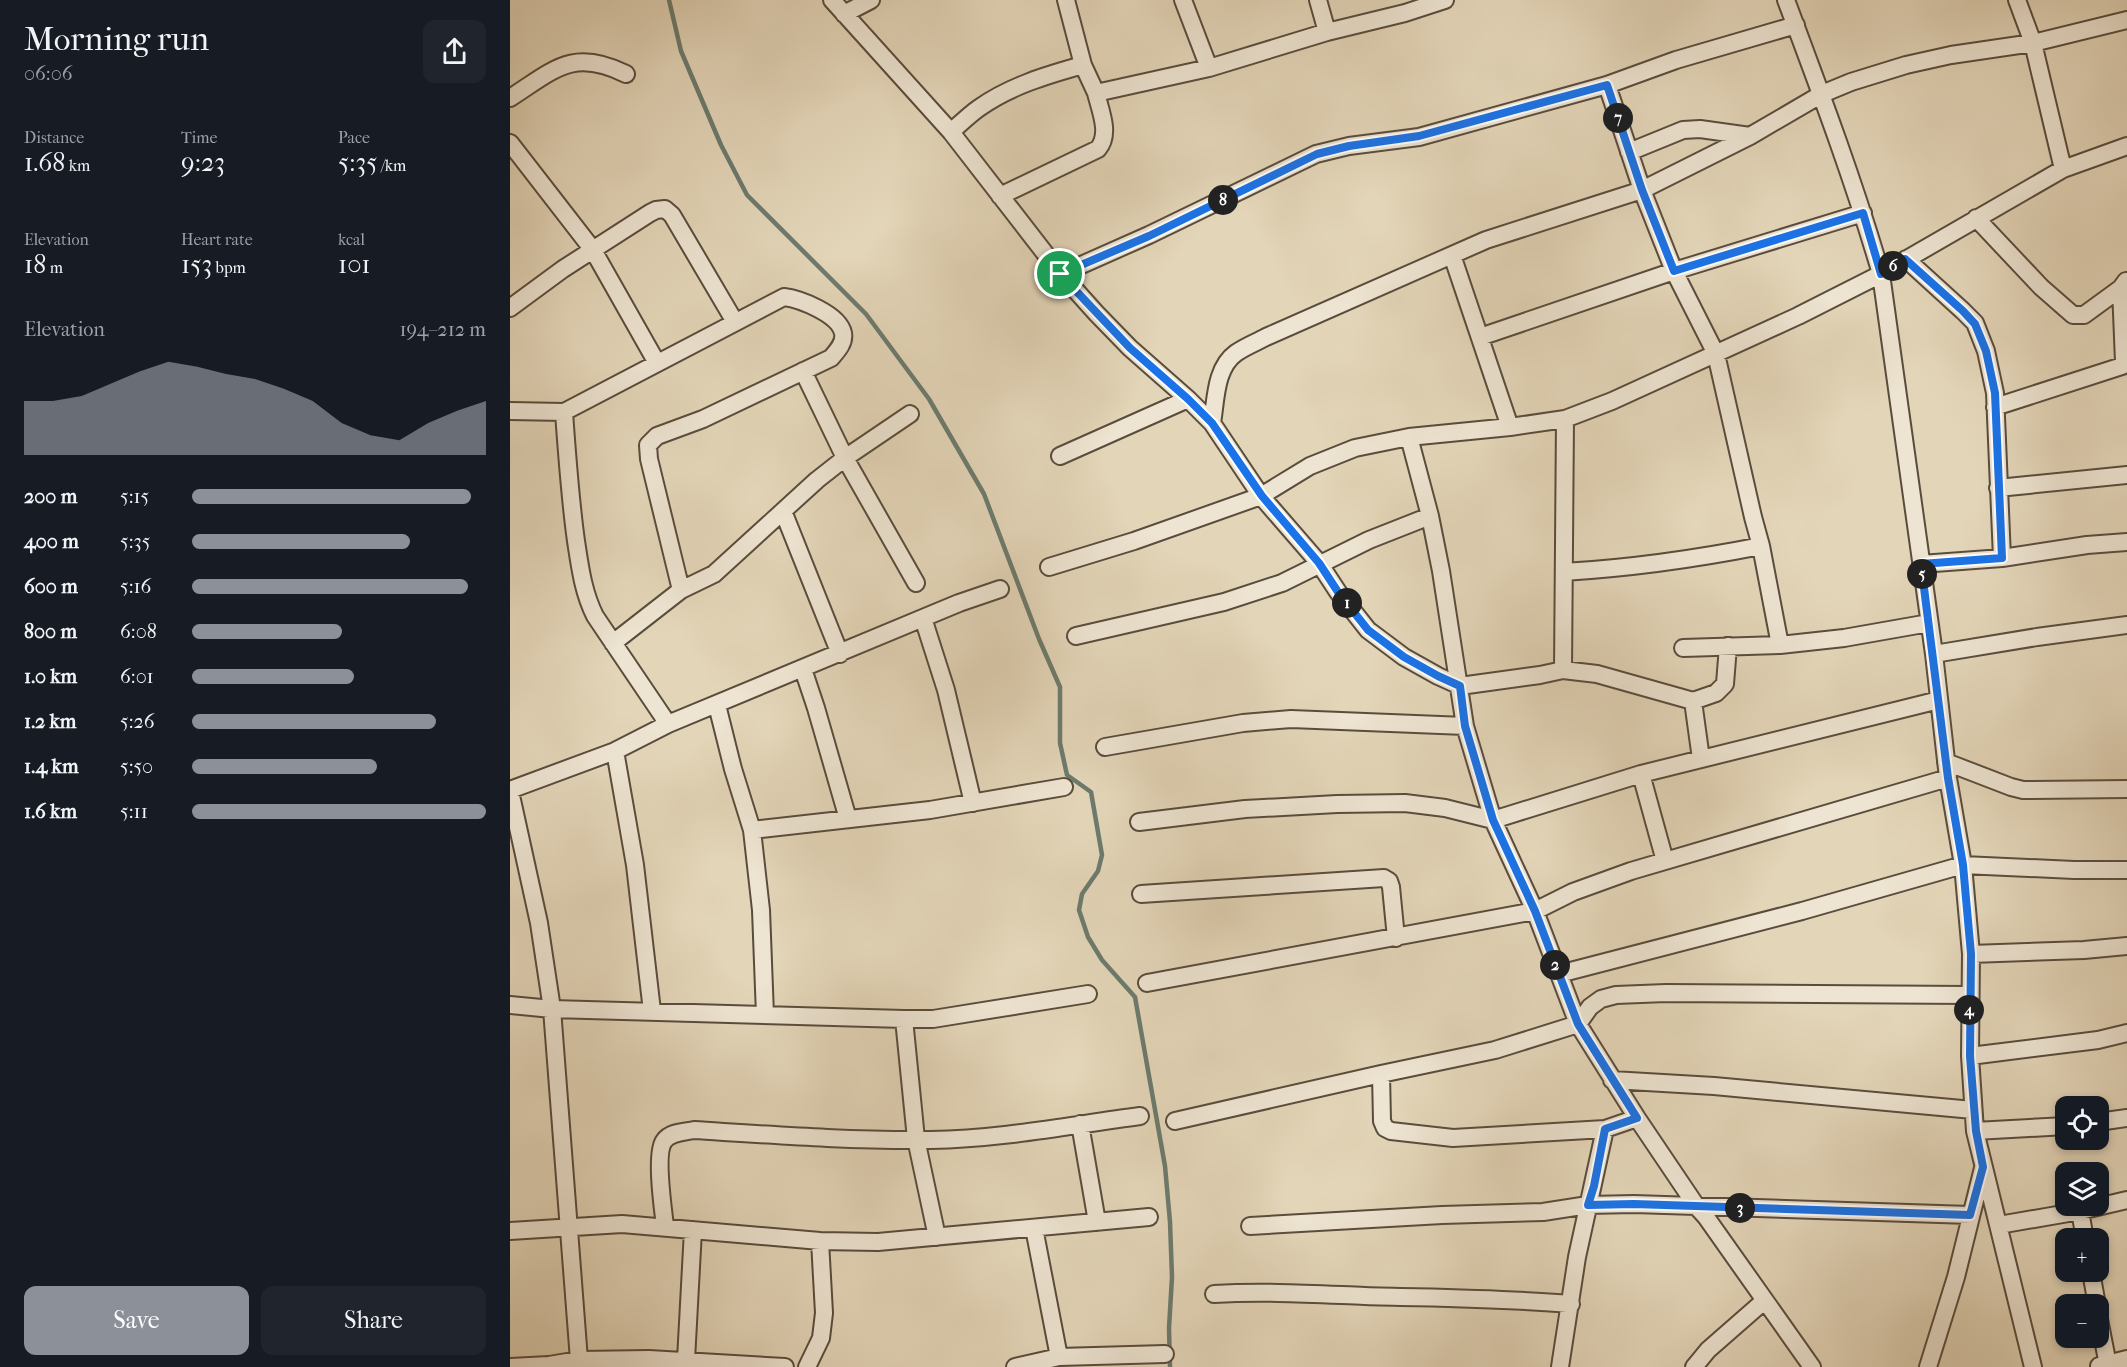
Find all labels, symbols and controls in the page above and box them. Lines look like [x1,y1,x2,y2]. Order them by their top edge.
text: Morning run [24,20,209,59]
button: share [423,20,486,83]
text: 06:06 [24,62,73,85]
pin: 7 [1603,103,1633,133]
text: 7 [1614,108,1622,127]
text: Distance [24,128,84,147]
text: Time [181,128,217,147]
text: Pace [338,128,370,147]
text: 1.68 [24,147,65,178]
text: 9:23 [181,147,225,178]
text: 5:35 [338,147,377,178]
text: km [65,156,90,175]
text: /km [377,156,406,175]
pin: 8 [1208,185,1238,215]
text: 8 [1219,190,1227,209]
text: Elevation [24,230,89,249]
text: Heart rate [181,230,253,249]
text: kcal [338,230,365,249]
pin [1034,248,1085,299]
text: 18 [24,249,46,280]
text: 153 [181,249,212,280]
text: 101 [338,249,371,280]
pin: 6 [1878,251,1908,281]
text: 6 [1889,256,1897,275]
icon: arrive [1043,257,1076,290]
text: m [46,258,63,277]
text: bpm [212,258,246,277]
text: Elevation [24,318,105,341]
text: 194–212 m [399,318,486,341]
text: 200 m [24,485,77,508]
text: 5:15 [120,485,149,508]
text: 400 m [24,530,79,553]
text: 5:35 [120,530,150,553]
pin: 5 [1907,559,1937,589]
text: 5 [1919,564,1925,583]
text: 600 m [24,575,78,598]
text: 5:16 [120,575,151,598]
pin: 1 [1332,588,1362,618]
text: 1 [1344,593,1350,612]
text: 800 m [24,620,77,643]
text: 6:08 [120,620,157,643]
text: 1.0 km [24,665,77,688]
text: 6:01 [120,665,154,688]
text: 1.2 km [24,710,77,733]
text: 5:26 [120,710,155,733]
text: 1.4 km [24,755,79,778]
text: 5:50 [120,755,153,778]
text: 1.6 km [24,800,77,823]
text: 5:11 [120,800,148,823]
pin: 2 [1540,950,1570,980]
text: 2 [1551,955,1559,974]
pin: 4 [1954,995,1984,1025]
text: 4 [1964,1000,1974,1019]
map controls [2055,1096,2109,1348]
button: locate [2055,1096,2109,1150]
button: layers [2055,1162,2109,1216]
pin: 3 [1725,1193,1755,1223]
text: 3 [1737,1198,1743,1217]
button: + [2055,1228,2109,1282]
button: Save [24,1286,249,1355]
button: Share [261,1286,486,1355]
button: − [2055,1294,2109,1348]

